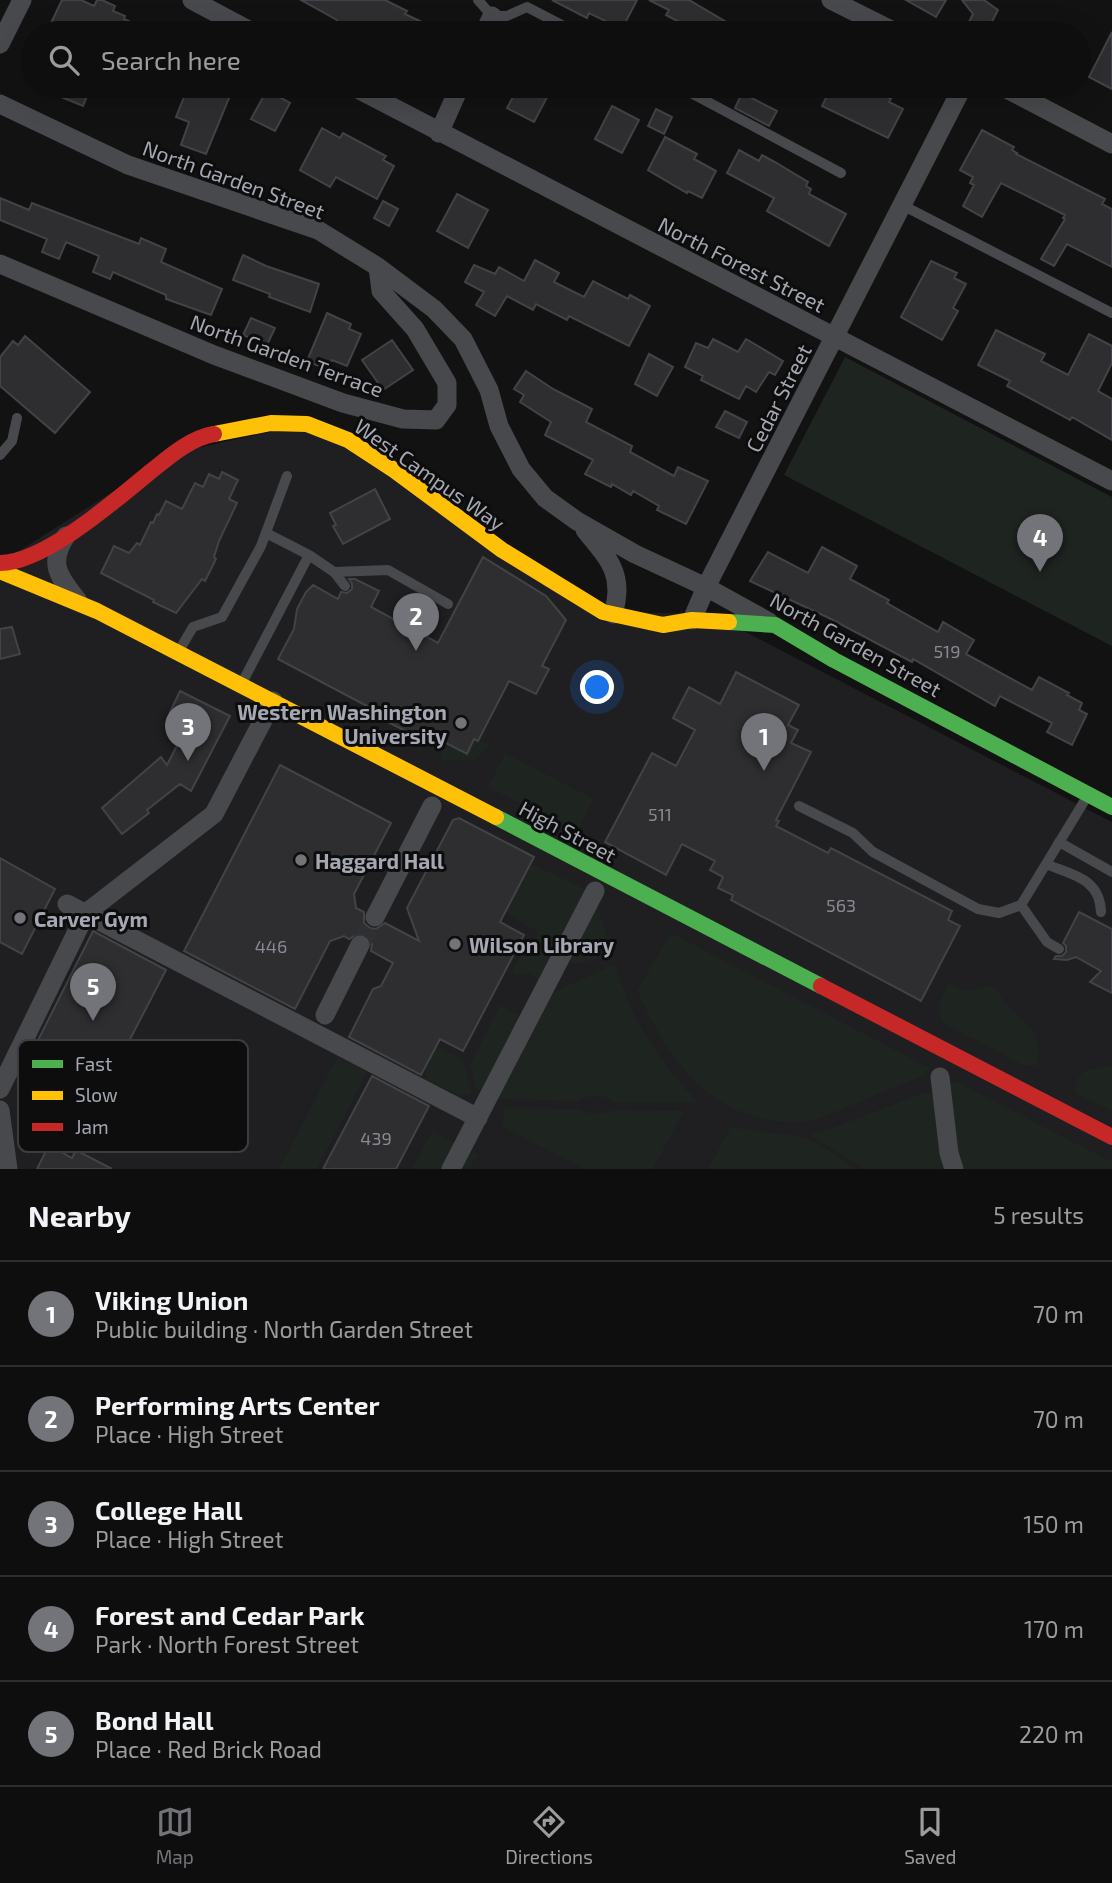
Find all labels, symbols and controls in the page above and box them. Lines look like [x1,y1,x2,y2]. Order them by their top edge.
search box [21,21,1091,98]
icon: search [45,41,83,79]
text: Search here [101,44,241,75]
street label: North Garden Street [140,135,328,223]
street label: North Forest Street [654,211,830,317]
street label: North Garden Terrace [187,308,387,402]
street label: Cedar Street [740,340,816,456]
street label: West Campus Way [350,413,510,535]
pin: 4 [1017,514,1063,572]
street label: North Garden Street [766,587,946,701]
pin: 2 [393,593,439,651]
house number: 519 [933,640,961,662]
your location [580,670,614,704]
place label: Western Washington University [237,699,447,749]
pin: 3 [165,703,211,761]
pin: 1 [741,713,787,771]
marker: Western Washington University [453,715,469,731]
street label: High Street [515,795,621,867]
house number: 511 [648,803,672,825]
place label: Haggard Hall [315,848,444,873]
marker: Haggard Hall [293,852,309,868]
house number: 563 [826,894,856,916]
place label: Carver Gym [34,906,148,932]
marker: Carver Gym [12,910,28,926]
place label: Wilson Library [469,932,614,958]
house number: 446 [255,935,287,957]
marker: Wilson Library [447,936,463,952]
pin: 5 [70,963,116,1021]
legend [18,1040,248,1152]
text: Fast [75,1052,112,1075]
text: Slow [75,1083,118,1106]
text: Jam [75,1115,109,1138]
house number: 439 [360,1127,392,1149]
text: Nearby [28,1197,131,1233]
text: 5 results [993,1201,1084,1229]
text: Viking Union [95,1284,248,1315]
text: 1 [46,1300,56,1328]
text: 70 m [1033,1300,1084,1328]
text: Public building · North Garden Street [95,1315,473,1343]
text: Performing Arts Center [95,1389,380,1420]
text: 2 [44,1405,58,1433]
text: 70 m [1033,1405,1084,1433]
text: Place · High Street [95,1420,283,1448]
text: College Hall [95,1494,242,1525]
text: 3 [44,1510,58,1538]
text: 150 m [1023,1510,1084,1538]
text: Place · High Street [95,1525,283,1553]
text: Forest and Cedar Park [95,1599,365,1630]
text: 4 [44,1615,58,1643]
text: 170 m [1024,1615,1084,1643]
text: Park · North Forest Street [95,1630,359,1658]
text: Bond Hall [95,1704,214,1735]
text: 5 [45,1720,57,1748]
text: 220 m [1019,1720,1084,1748]
text: Place · Red Brick Road [95,1735,322,1763]
tab: Map [156,1803,194,1868]
tab: Directions [505,1803,593,1868]
tab: Saved [904,1803,956,1868]

